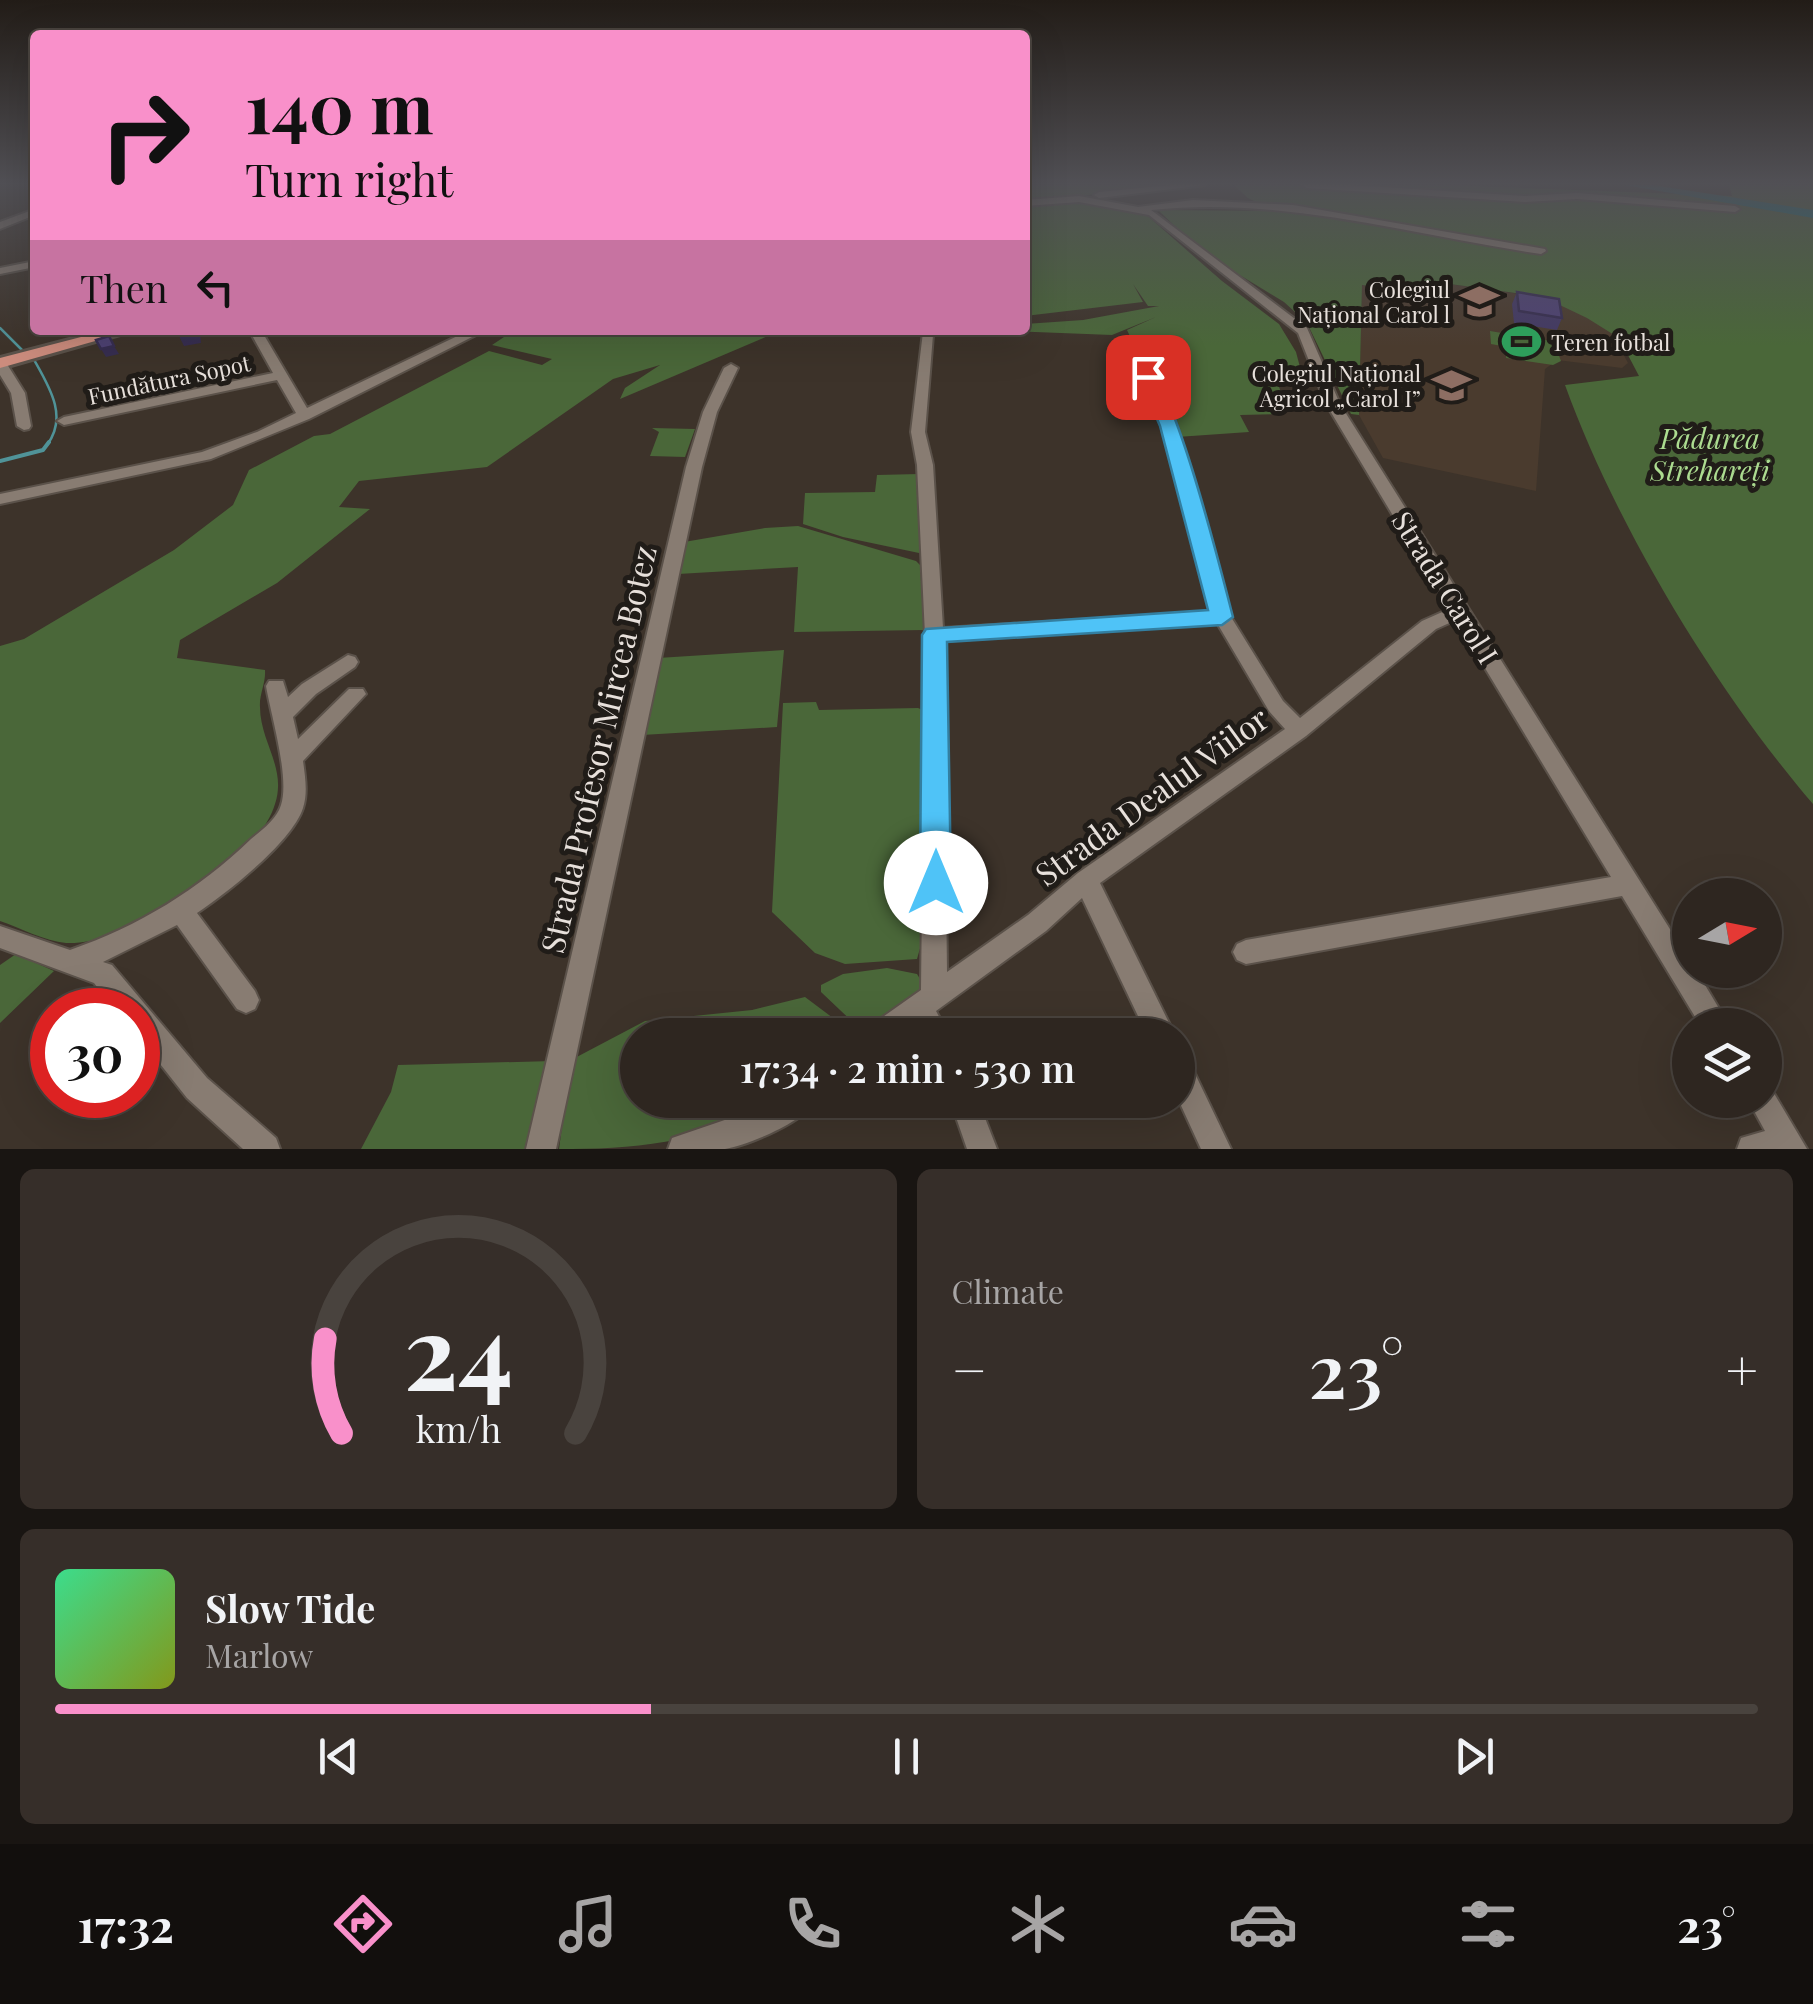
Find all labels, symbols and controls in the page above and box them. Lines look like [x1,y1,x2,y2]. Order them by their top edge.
text: 140 m [245,58,434,152]
icon: right [80,70,210,200]
text: Turn right [245,148,453,208]
icon: left [188,260,243,315]
text: Then [80,262,168,313]
place label: Colegiul Național Carol l [1297,274,1450,329]
school or university icon: Colegiul Național Carol l [1459,281,1501,323]
sports icon: Teren fotbal [1500,321,1542,363]
place label: Teren fotbal [1551,327,1670,357]
pin [1106,335,1191,420]
street label: Fundătura Sopot [85,347,254,411]
icon: arrive [1121,350,1176,405]
place label: Colegiul Național Agricol „Carol I” [1252,358,1421,413]
school or university icon: Colegiul Național Agricol „Carol I” [1430,365,1472,407]
park label: Pădurea Strehareți [1649,419,1770,488]
street label: Strada Carol I [1384,504,1508,670]
street label: Strada Profesor Mircea Botez [529,541,665,957]
street label: Strada Dealul Viilor [1026,696,1276,894]
position arrow [884,831,988,935]
north arrow [1672,878,1782,988]
map controls [1672,878,1782,1118]
speed limit sign: 30 [30,988,160,1118]
button: layers [1672,1008,1782,1118]
text: 17:34 · 2 min · 530 m [740,1042,1075,1093]
text: Climate [952,1269,1064,1312]
text: 24 [404,1278,513,1417]
text: 23° [1309,1318,1404,1418]
text: − [952,1331,987,1405]
text: + [1726,1331,1758,1405]
text: km/h [415,1404,501,1452]
text: Slow Tide [205,1582,375,1633]
text: Marlow [205,1633,313,1676]
icon: previous [311,1729,366,1784]
icon: pause [879,1729,934,1784]
icon: next [1447,1729,1502,1784]
icon: directions [328,1889,398,1959]
icon: music [553,1889,623,1959]
icon: phone [778,1889,848,1959]
icon: climate [1003,1889,1073,1959]
icon: car [1228,1889,1298,1959]
icon: filters [1453,1889,1523,1959]
text: 17:32 [77,1894,174,1954]
text: 23° [1677,1894,1736,1954]

